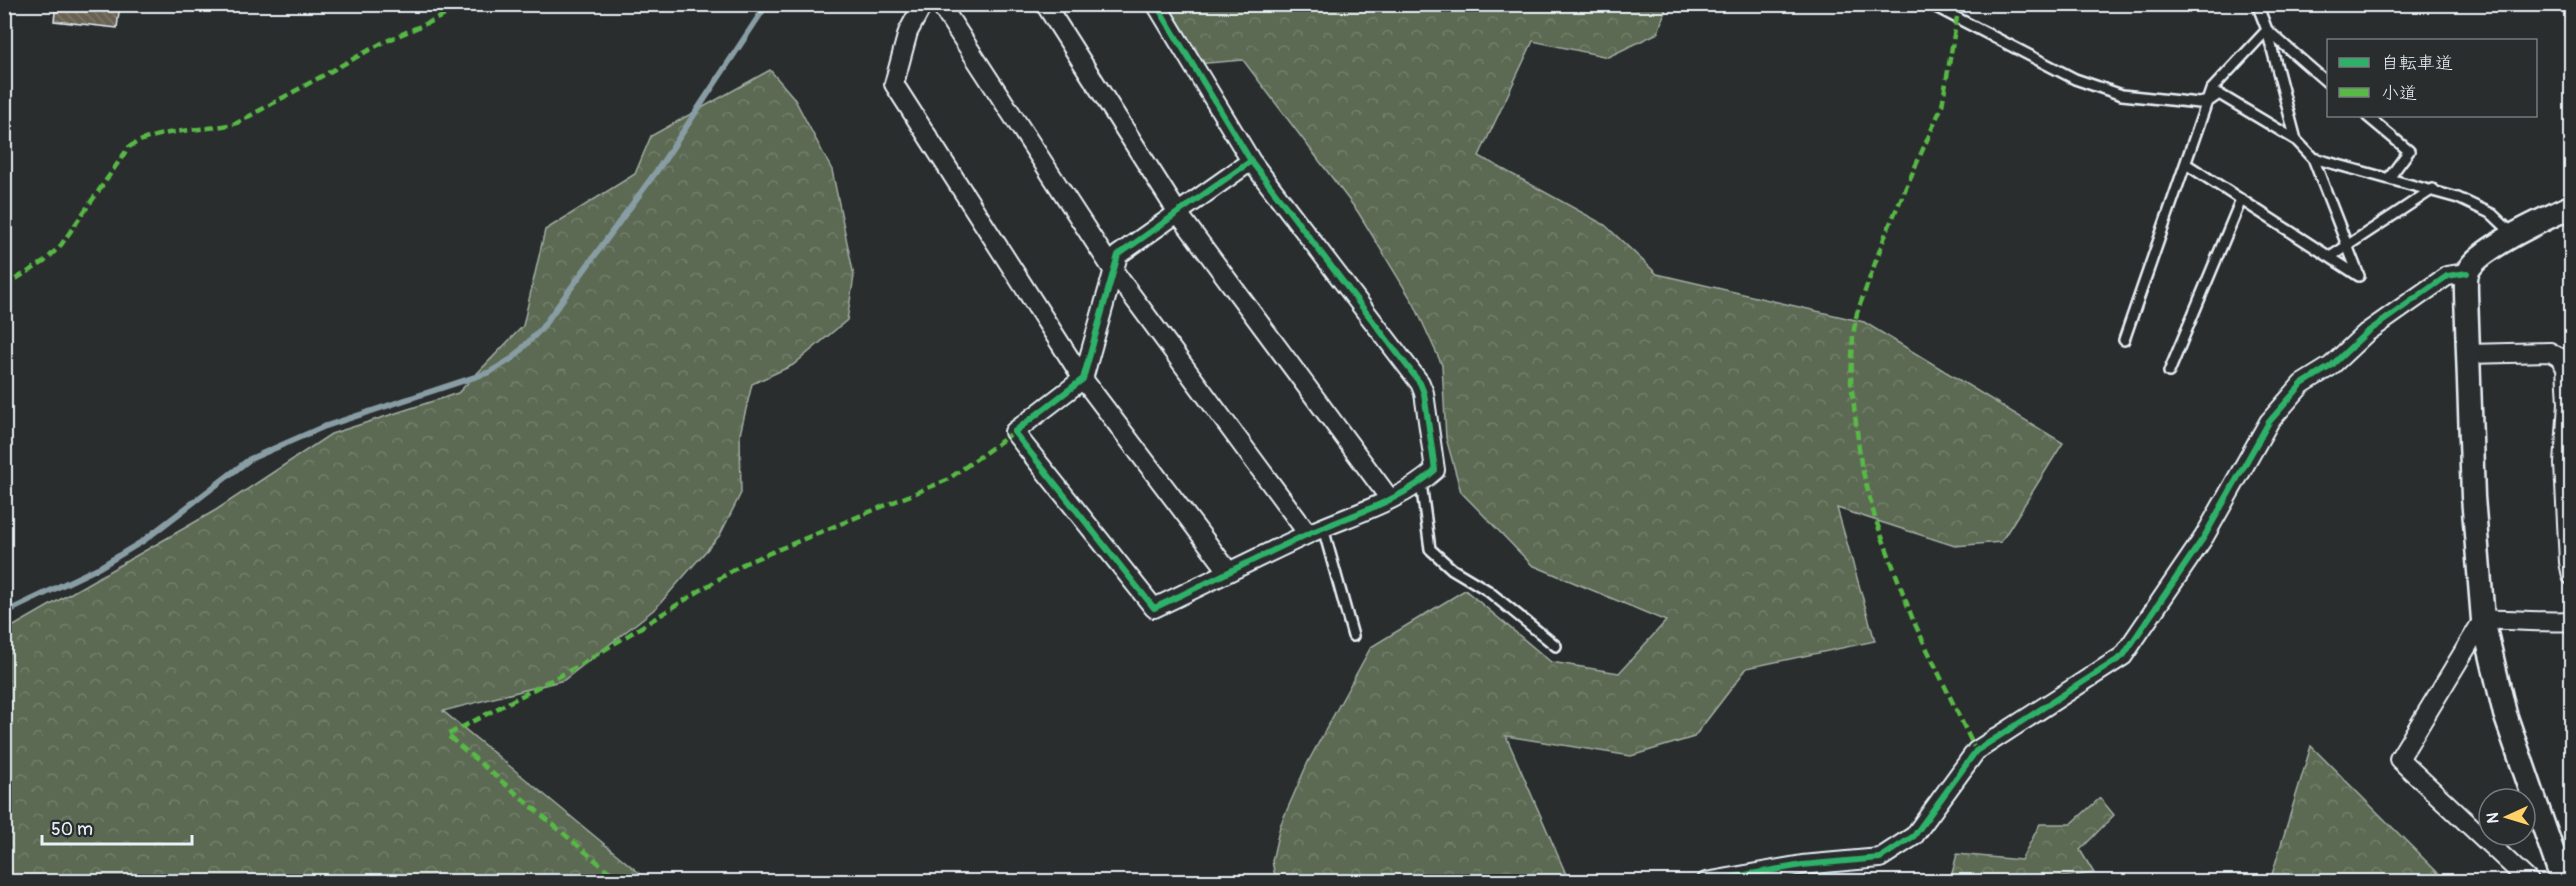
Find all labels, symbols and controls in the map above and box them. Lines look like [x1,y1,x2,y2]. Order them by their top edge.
legend [2327,39,2537,117]
text: 自転車道 [2381,52,2453,75]
text: 小道 [2381,82,2417,105]
north arrow [2477,787,2537,847]
scale bar [42,808,192,846]
text: N [2483,812,2503,824]
text: 50 m [51,818,93,841]

